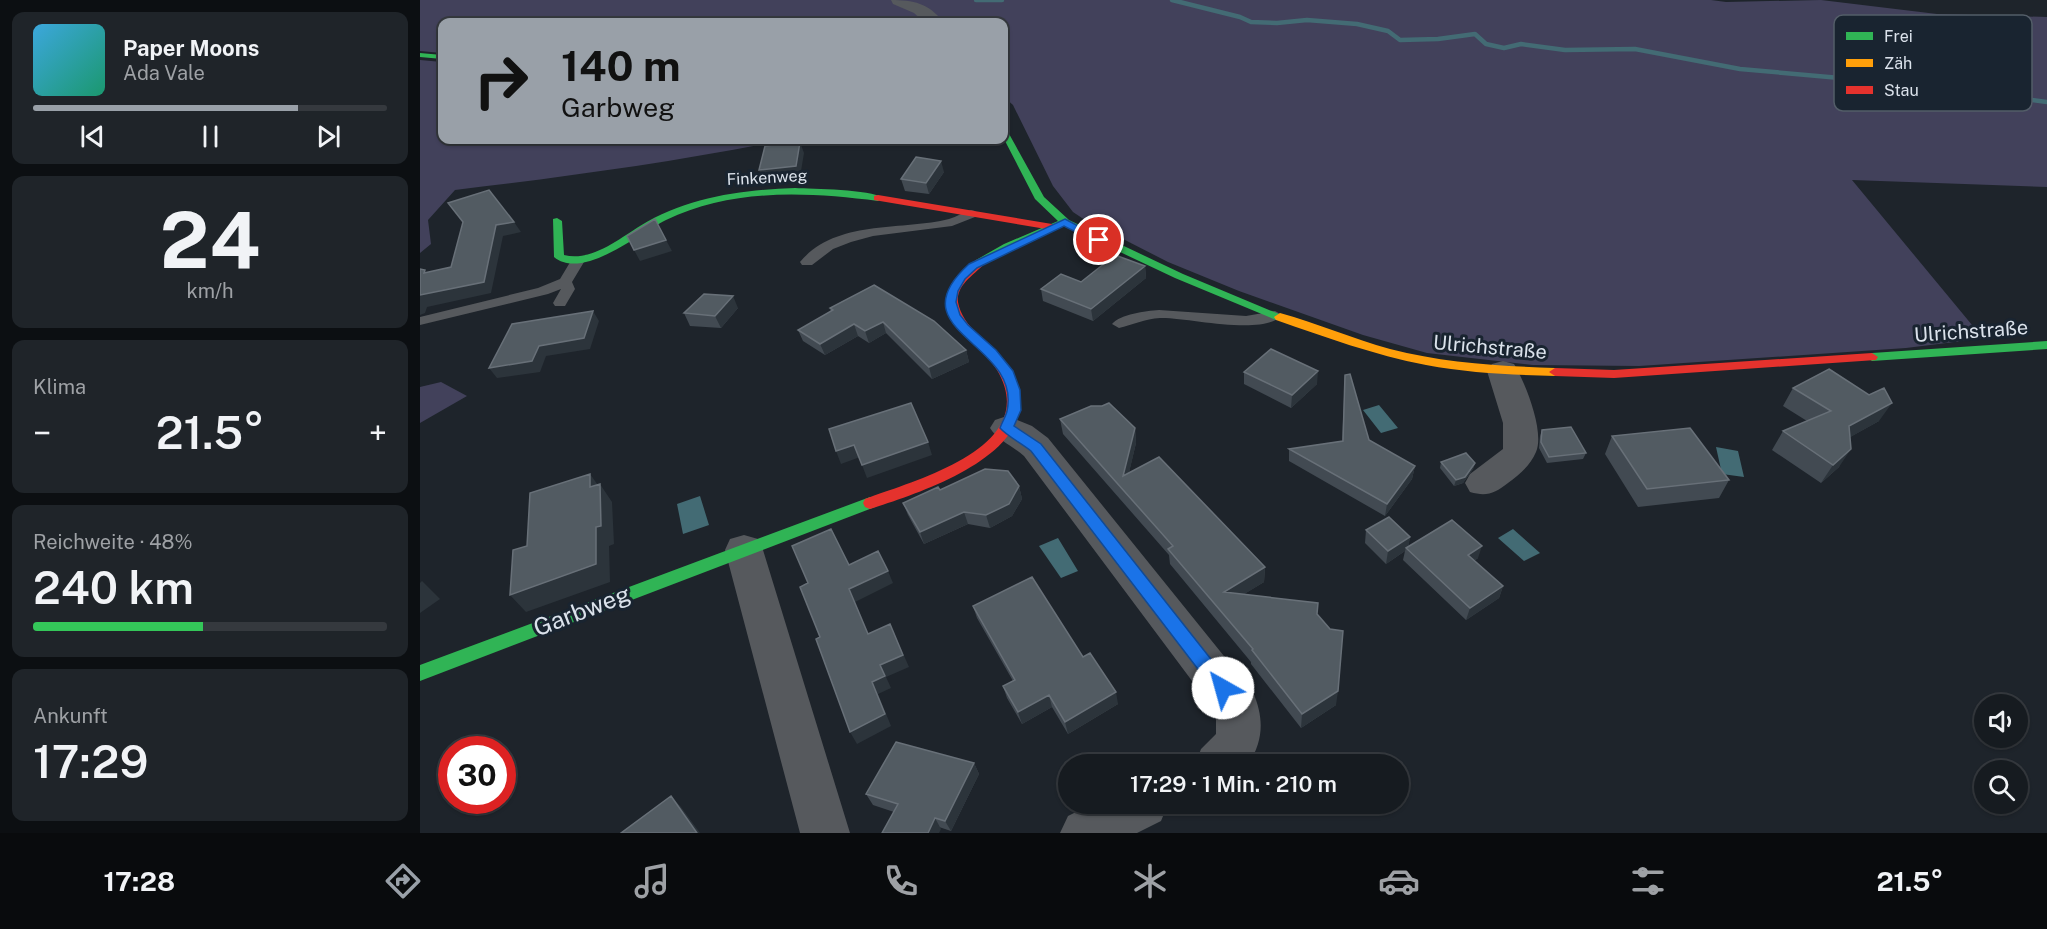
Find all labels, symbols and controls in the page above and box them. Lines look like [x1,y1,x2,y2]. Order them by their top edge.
legend [1834,15,2032,111]
text: Frei [1884,27,1913,46]
text: Paper Moons [123,35,259,61]
text: 140 m [561,41,681,90]
icon: right [462,42,540,120]
text: Zäh [1884,54,1912,73]
text: Ada Vale [123,61,205,85]
text: Stau [1884,81,1919,100]
text: Garbweg [561,91,675,123]
icon: previous [76,120,109,153]
icon: pause [194,120,227,153]
icon: next [312,120,345,153]
street label: Finkenweg [726,166,808,189]
text: 24 [160,194,260,286]
pin [1073,214,1124,265]
icon: arrive [1082,223,1115,256]
text: km/h [186,279,234,303]
street label: Ulrichstraße [1913,315,2029,347]
street label: Ulrichstraße [1432,330,1548,364]
text: Klima [33,375,86,399]
text: 21.5° [156,406,264,459]
text: − [33,414,51,452]
text: + [369,414,387,452]
text: Reichweite · 48% [33,530,193,554]
text: 240 km [33,561,194,614]
street label: Garbweg [529,579,634,641]
position arrow [1191,656,1255,720]
map controls [1974,694,2028,814]
button: sound [1974,694,2028,748]
text: Ankunft [33,704,108,728]
text: 17:29 [33,735,148,788]
speed limit sign: 30 [438,736,516,814]
button: search [1974,760,2028,814]
text: 17:29 · 1 Min. · 210 m [1130,771,1337,797]
icon: directions [382,860,424,902]
icon: music [631,860,673,902]
icon: phone [880,860,922,902]
icon: climate [1129,860,1171,902]
icon: car [1378,860,1420,902]
icon: filters [1627,860,1669,902]
text: 17:28 [104,865,175,897]
text: 21.5° [1876,865,1943,897]

